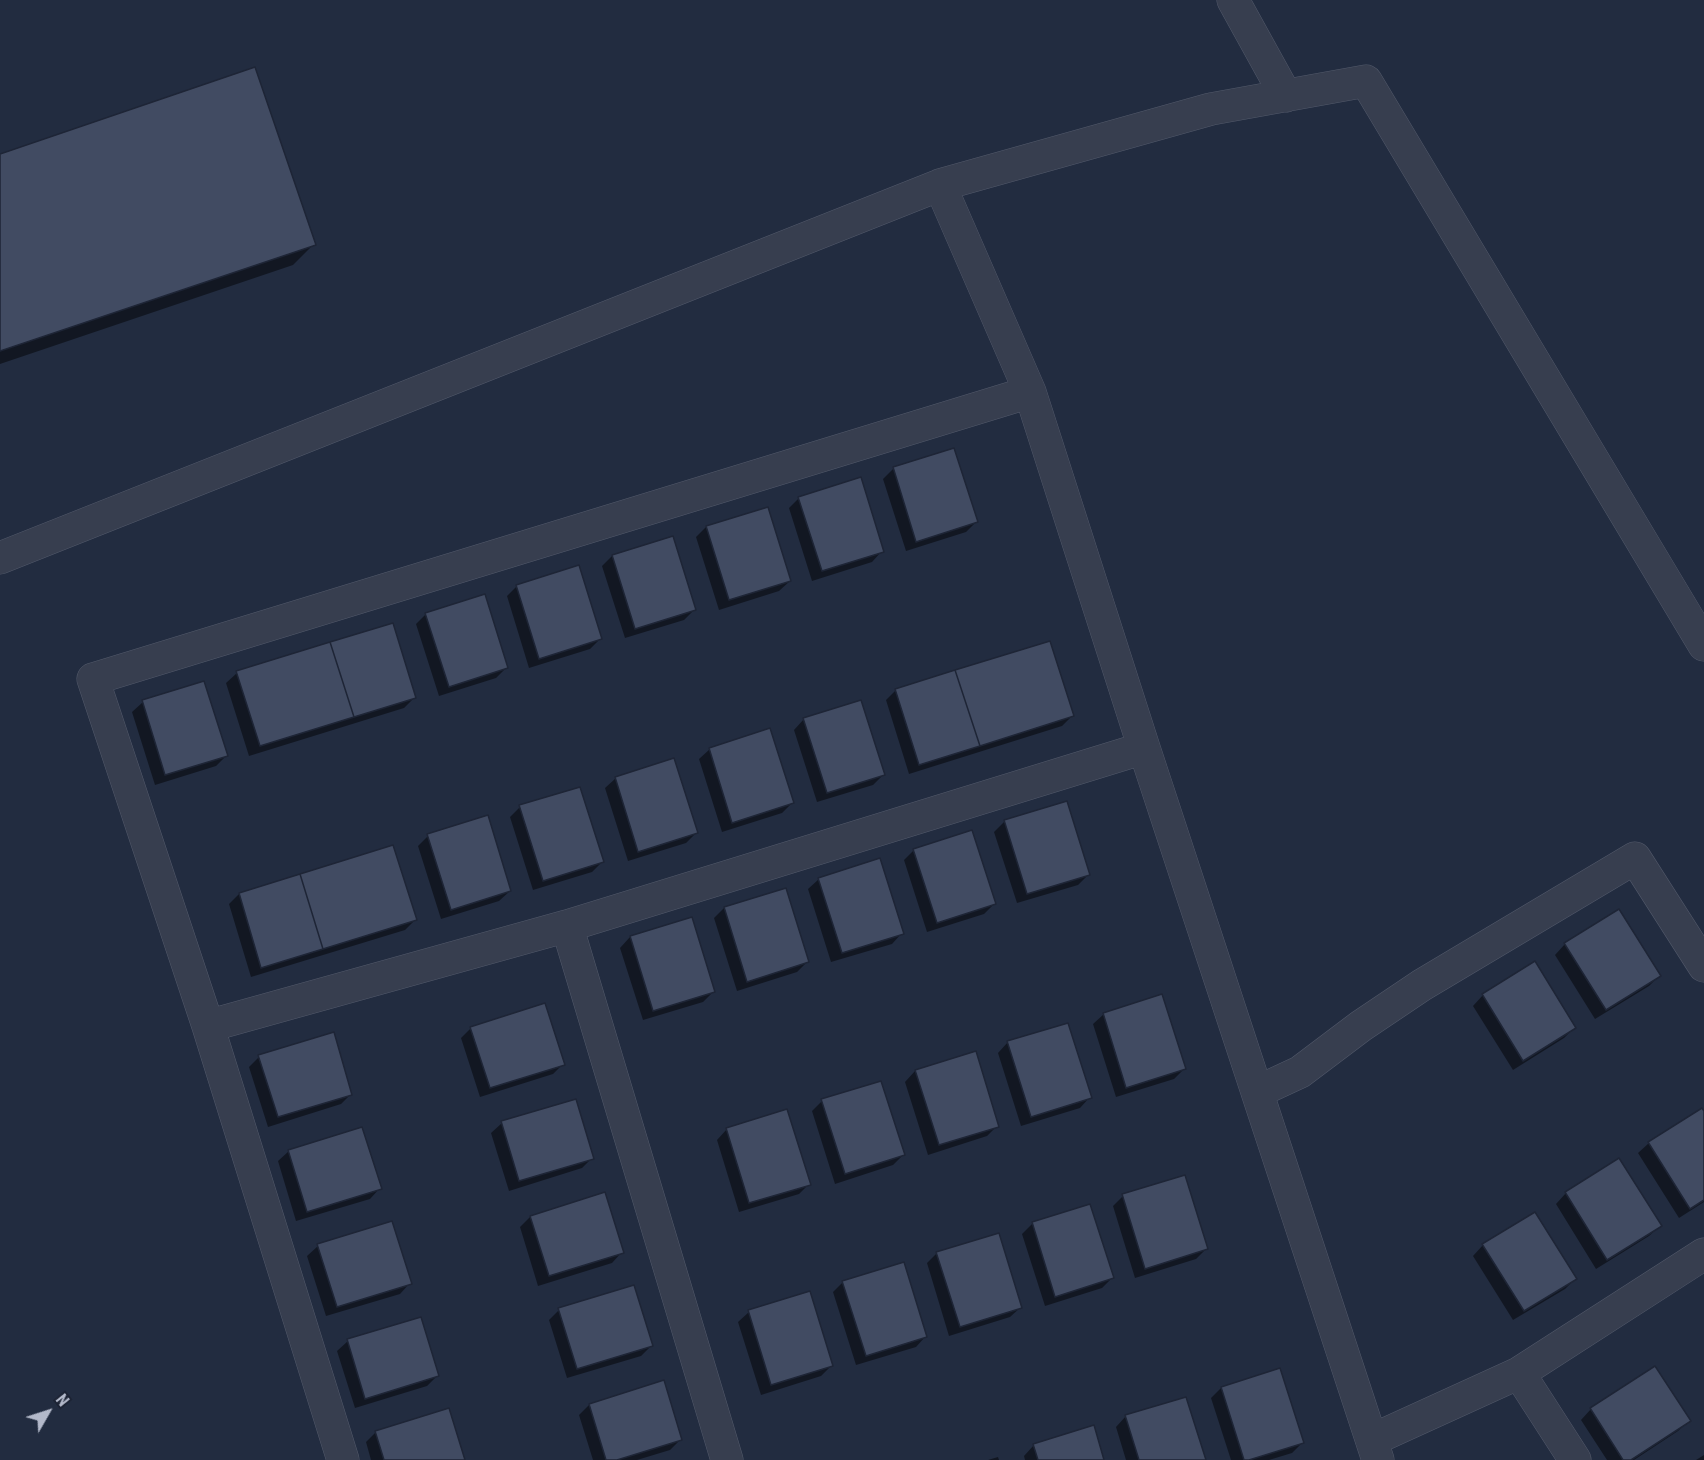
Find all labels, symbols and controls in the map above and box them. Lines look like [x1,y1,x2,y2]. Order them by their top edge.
north arrow [18,1382,78,1442]
text: N [52,1391,73,1410]

